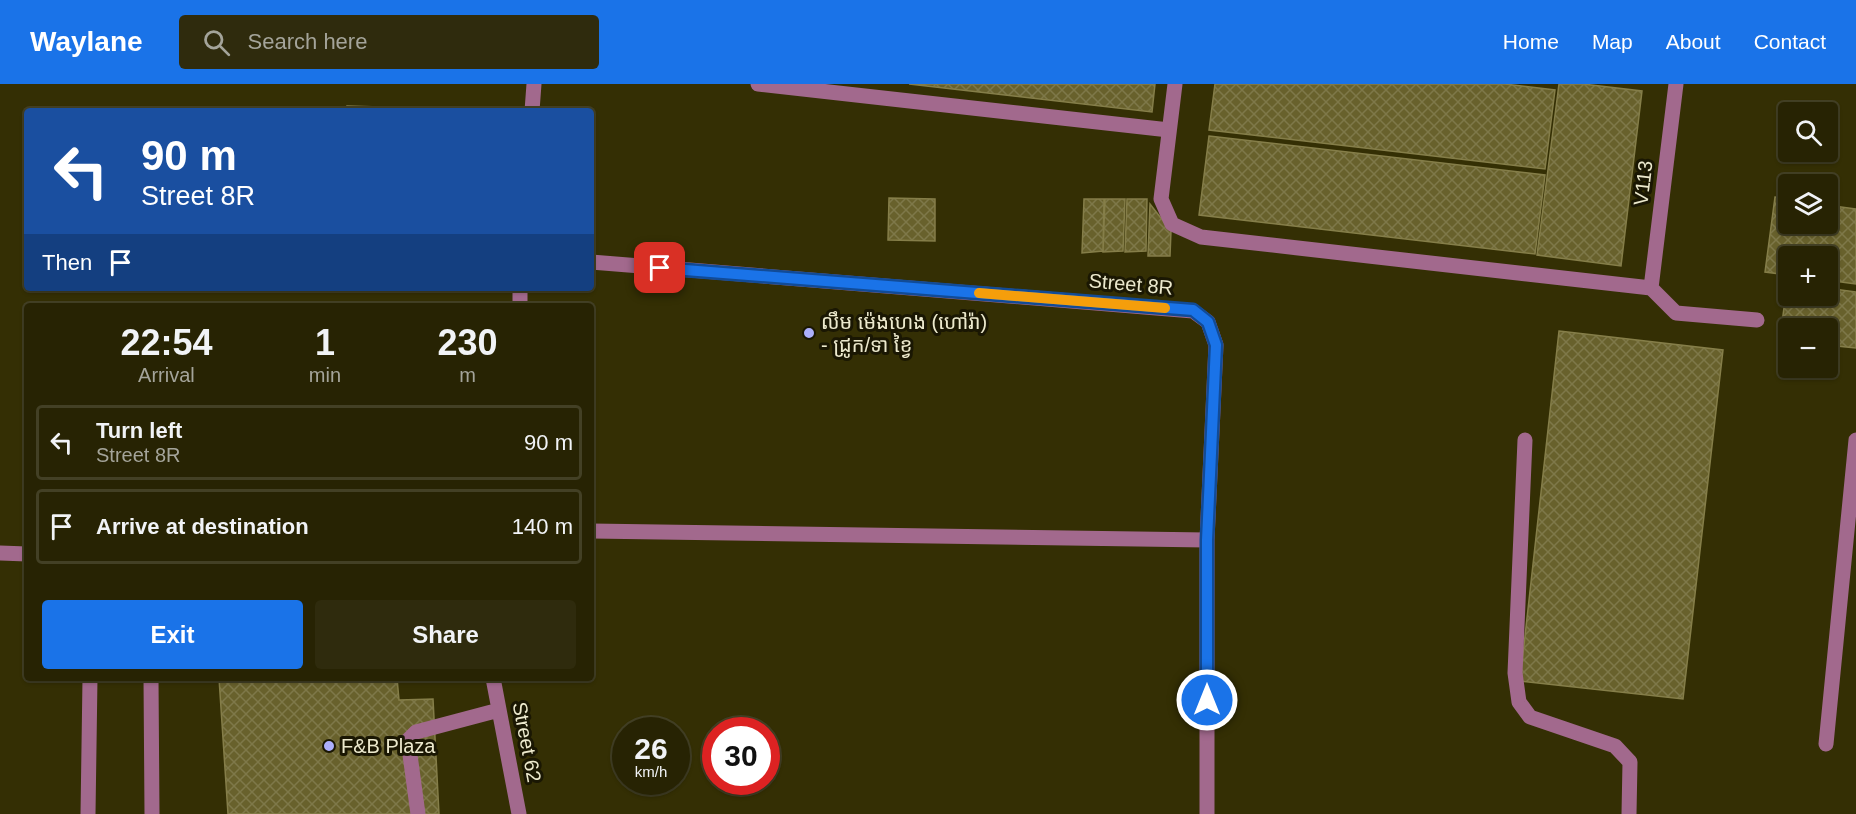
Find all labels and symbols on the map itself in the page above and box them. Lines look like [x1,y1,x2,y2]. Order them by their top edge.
street label: V113 [1629,159,1657,207]
pin [634,242,685,293]
street label: Street 8R [1088,269,1174,299]
place label: លឹម ម៉េងហេង (ហៅរ៉ា) - ជ្រូក/ទា ខ្វៃ [821,311,987,358]
marker: លឹម ម៉េងហេង (ហៅរ៉ា) - ជ្រូក/ទា ខ្វៃ [802,326,816,340]
position arrow [1175,668,1239,732]
street label: Street 62 [508,700,546,784]
speed limit sign: 30 [702,717,780,795]
place label: F&B Plaza [341,735,436,757]
marker: F&B Plaza [322,739,336,753]

